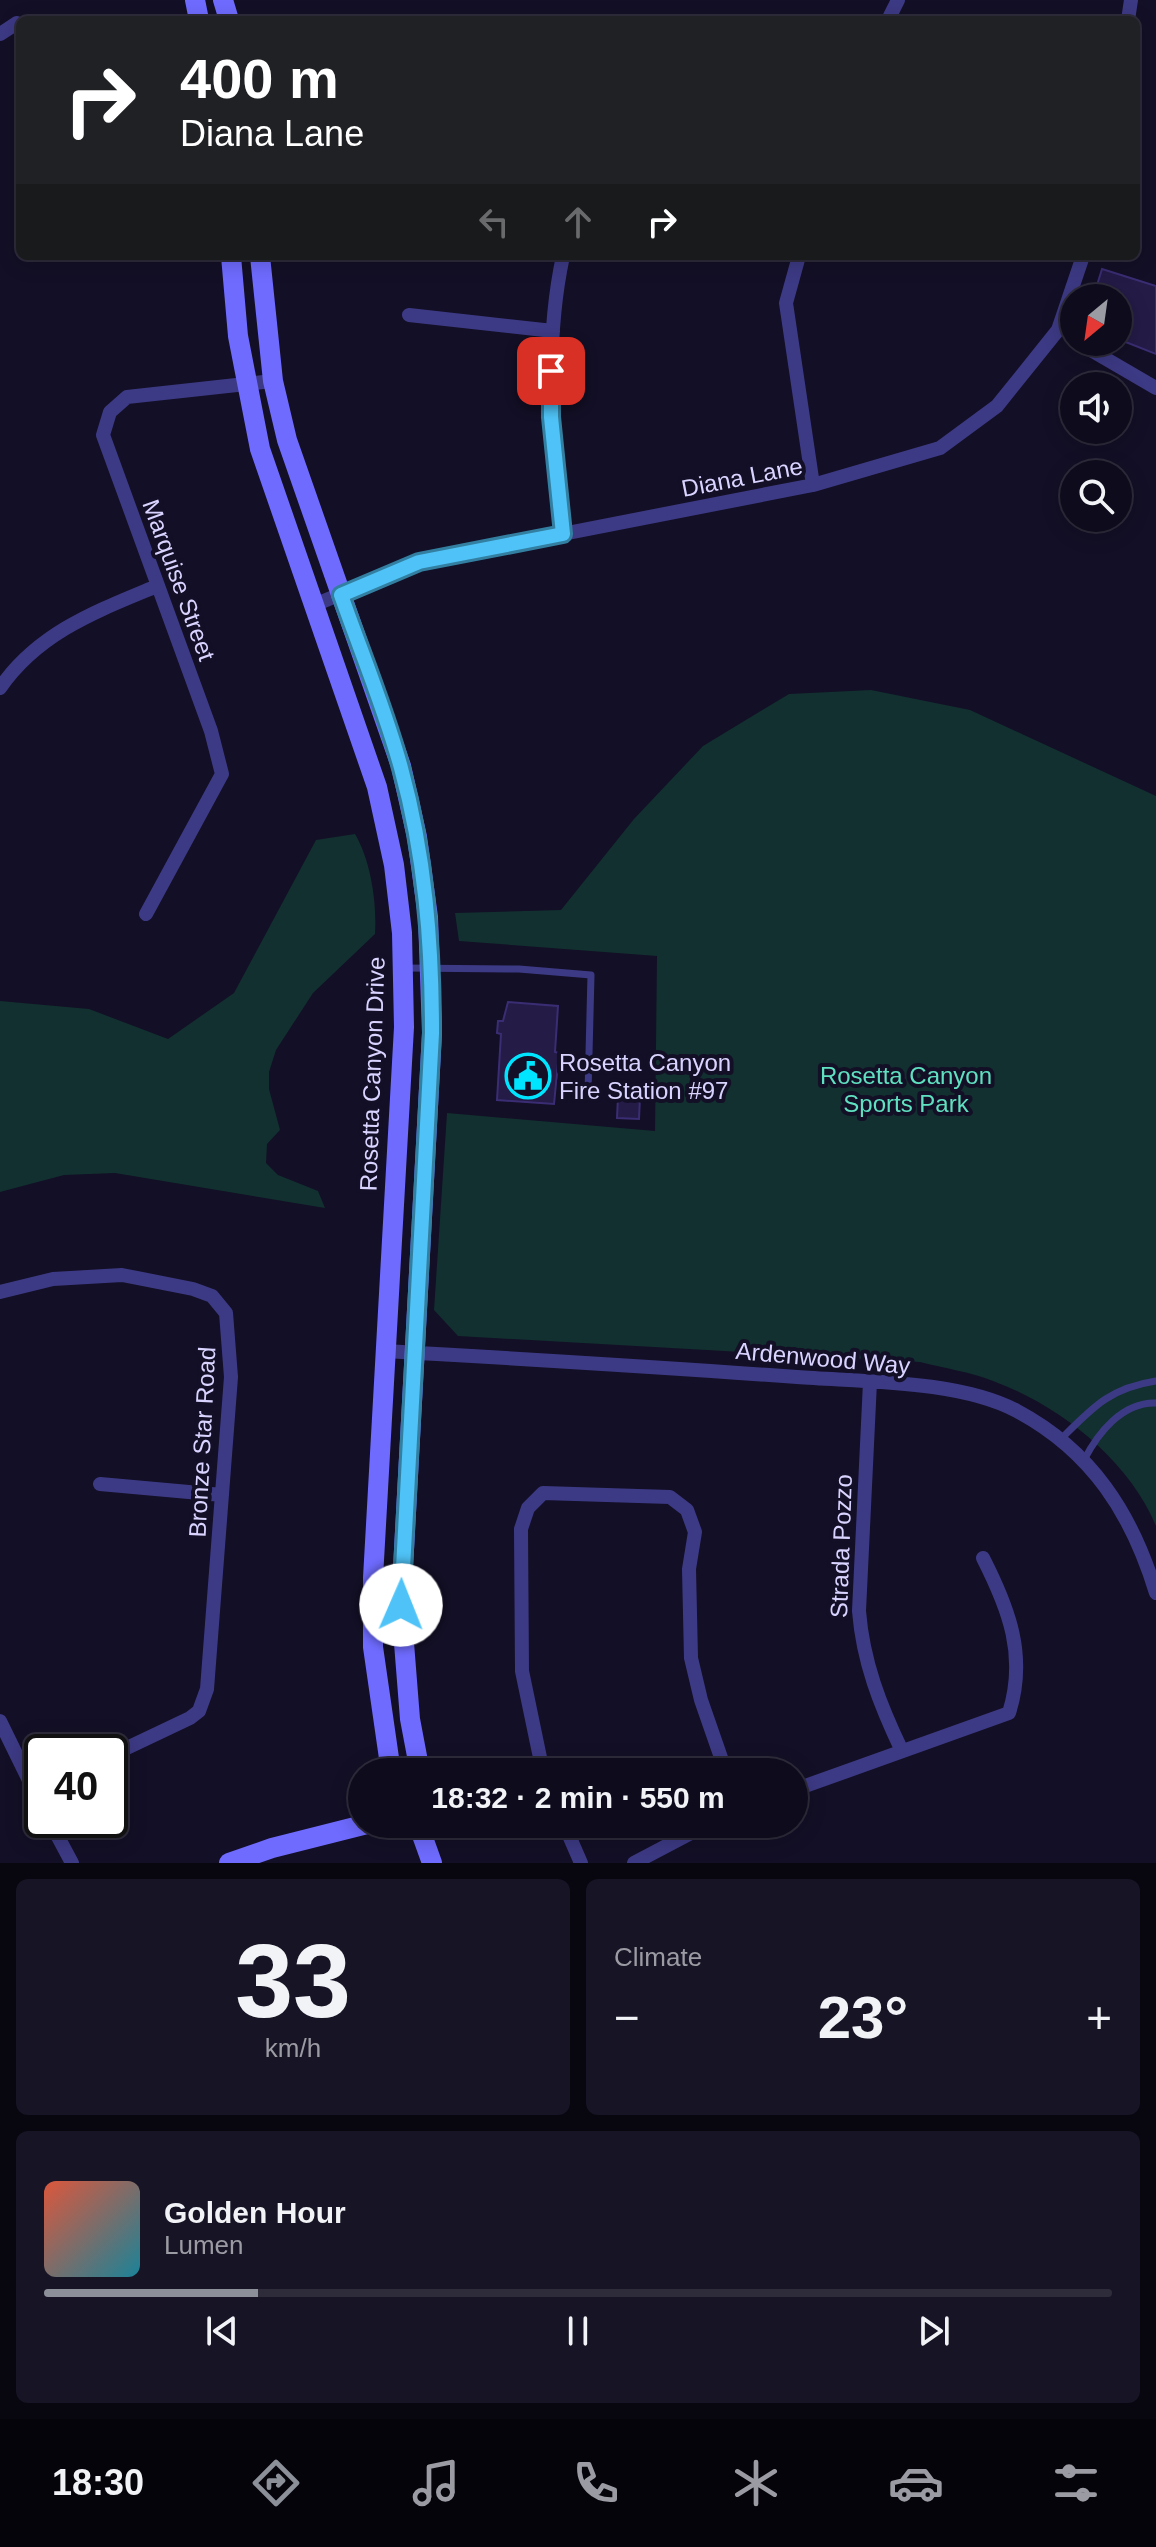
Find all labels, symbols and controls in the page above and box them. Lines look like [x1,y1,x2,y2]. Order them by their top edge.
text: 400 m [180,47,339,110]
icon: right [48,48,152,152]
text: Diana Lane [180,113,364,154]
icon: left [472,200,516,244]
icon: ahead [556,200,600,244]
icon: right [640,200,684,244]
north arrow [1060,284,1132,356]
map controls [1060,284,1132,532]
pin [517,337,585,405]
icon: arrive [529,349,573,393]
button: sound [1060,372,1132,444]
street label: Diana Lane [679,452,805,502]
button: search [1060,460,1132,532]
street label: Marquise Street [137,496,221,665]
street label: Rosetta Canyon Drive [354,956,390,1192]
place label: Rosetta Canyon Fire Station #97 [559,1049,731,1104]
public building icon: Rosetta Canyon Fire Station #97 [504,1052,552,1100]
park label: Rosetta Canyon Sports Park [820,1062,992,1117]
street label: Ardenwood Way [735,1337,911,1379]
street label: Bronze Star Road [184,1346,220,1538]
street label: Strada Pozzo [825,1474,857,1618]
position arrow [359,1563,443,1647]
speed limit sign: 40 [24,1734,128,1838]
text: 18:32 · 2 min · 550 m [431,1781,725,1814]
text: 33 [235,1923,351,2039]
text: Climate [614,1942,702,1972]
text: 23° [818,1984,908,2051]
text: − [614,1993,640,2042]
text: + [1086,1993,1112,2042]
text: km/h [265,2033,321,2063]
text: Golden Hour [164,2196,346,2229]
text: Lumen [164,2230,244,2260]
icon: previous [200,2309,244,2353]
icon: pause [556,2309,600,2353]
icon: next [912,2309,956,2353]
icon: directions [248,2455,304,2511]
icon: music [408,2455,464,2511]
icon: phone [568,2455,624,2511]
icon: climate [728,2455,784,2511]
icon: car [888,2455,944,2511]
icon: filters [1048,2455,1104,2511]
text: 18:30 [52,2462,144,2503]

